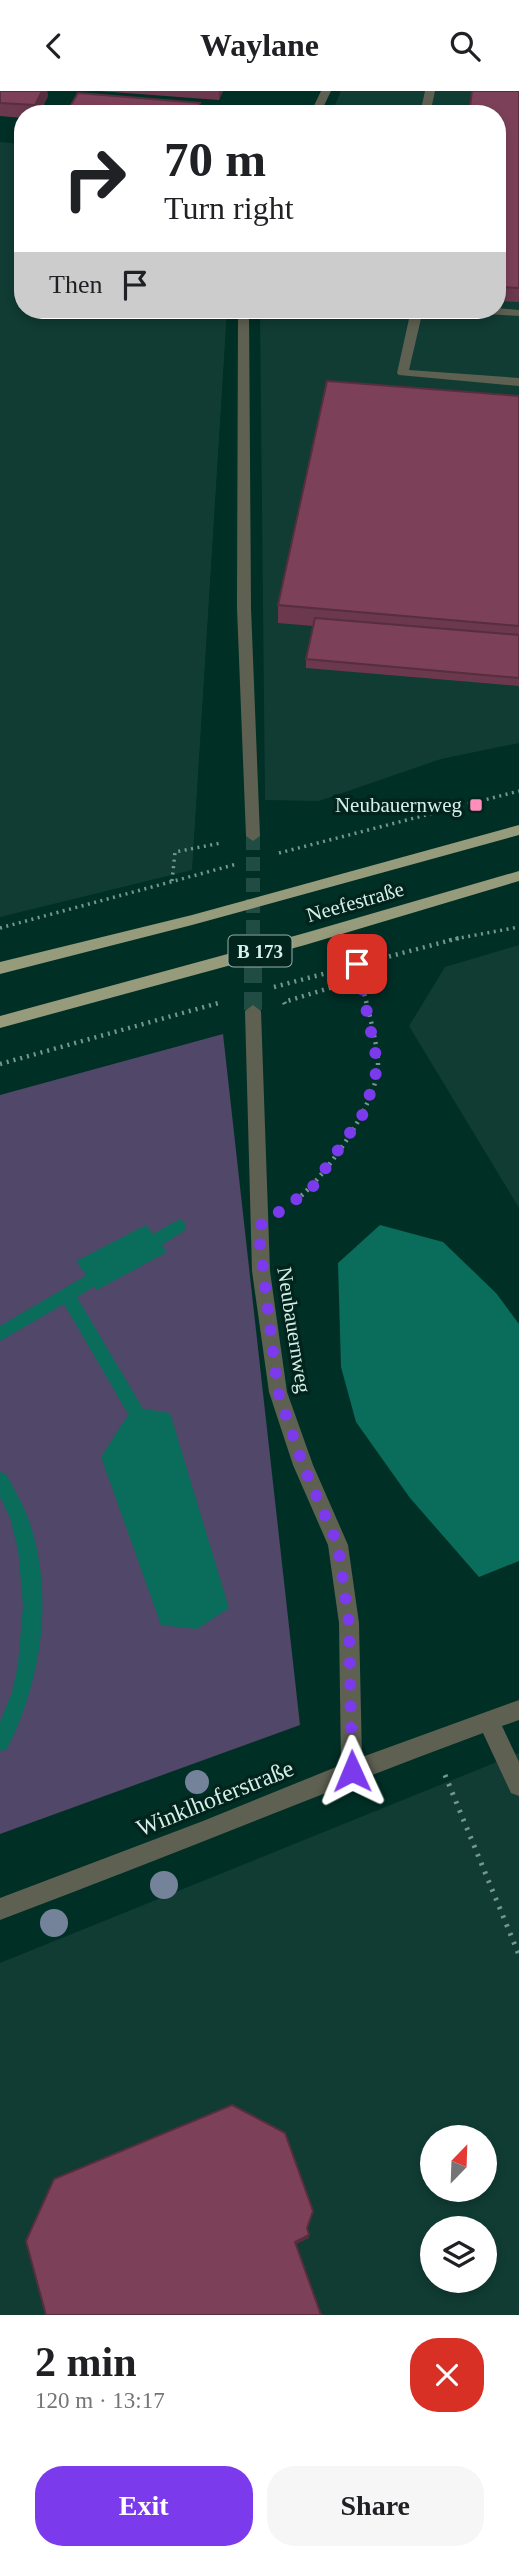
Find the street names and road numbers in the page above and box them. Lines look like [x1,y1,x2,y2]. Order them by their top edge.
street label: Neefestraße [304,877,406,927]
road number: B 173 [229,936,292,967]
street label: Neubauernweg [272,1265,316,1395]
street label: Winklhoferstraße [133,1755,297,1841]

